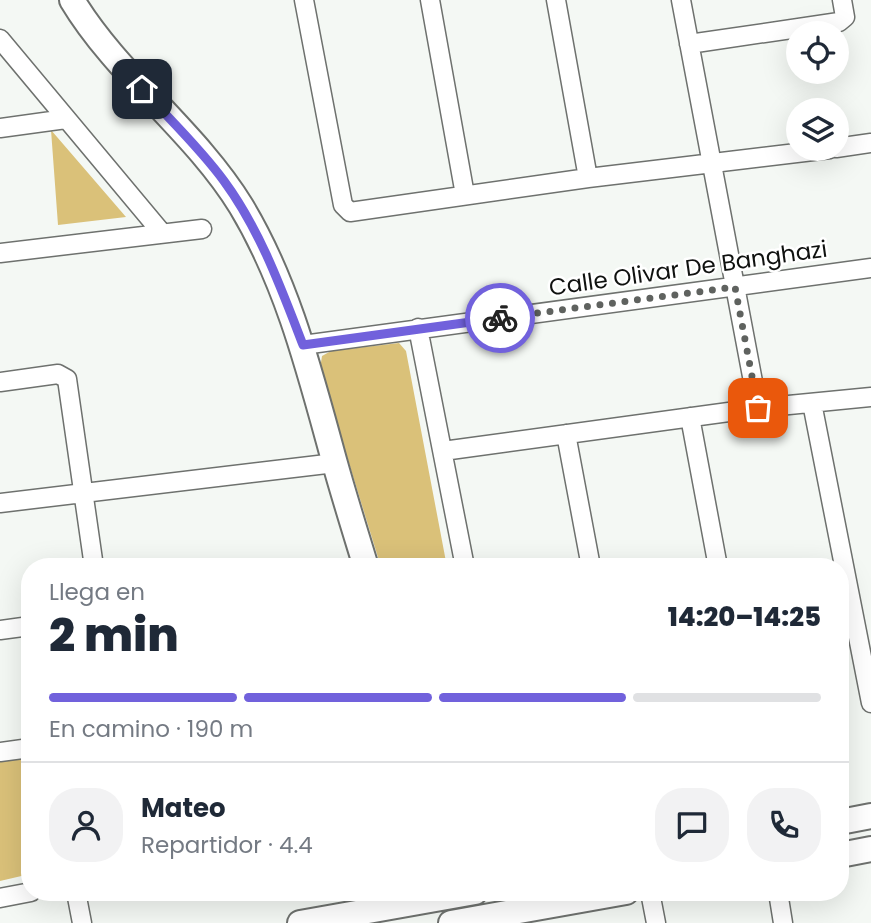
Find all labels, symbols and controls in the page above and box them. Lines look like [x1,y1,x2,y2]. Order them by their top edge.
map controls [786,21,849,161]
button: locate [786,21,849,84]
pin [112,59,172,119]
icon: home [123,70,161,108]
button: layers [786,98,849,161]
street label: Calle Olivar De Banghazi [547,233,829,303]
courier [465,283,535,353]
icon: bike [481,299,519,337]
pin [728,378,788,438]
icon: bag [739,389,777,427]
text: Llega en [49,576,145,608]
text: 14:20–14:25 [668,599,821,635]
text: 2 min [49,603,179,667]
text: En camino · 190 m [49,713,253,745]
button: person [49,788,123,862]
button: chat [655,788,729,862]
button: phone [747,788,821,862]
text: Mateo [141,790,226,826]
text: Repartidor · 4.4 [141,829,313,861]

